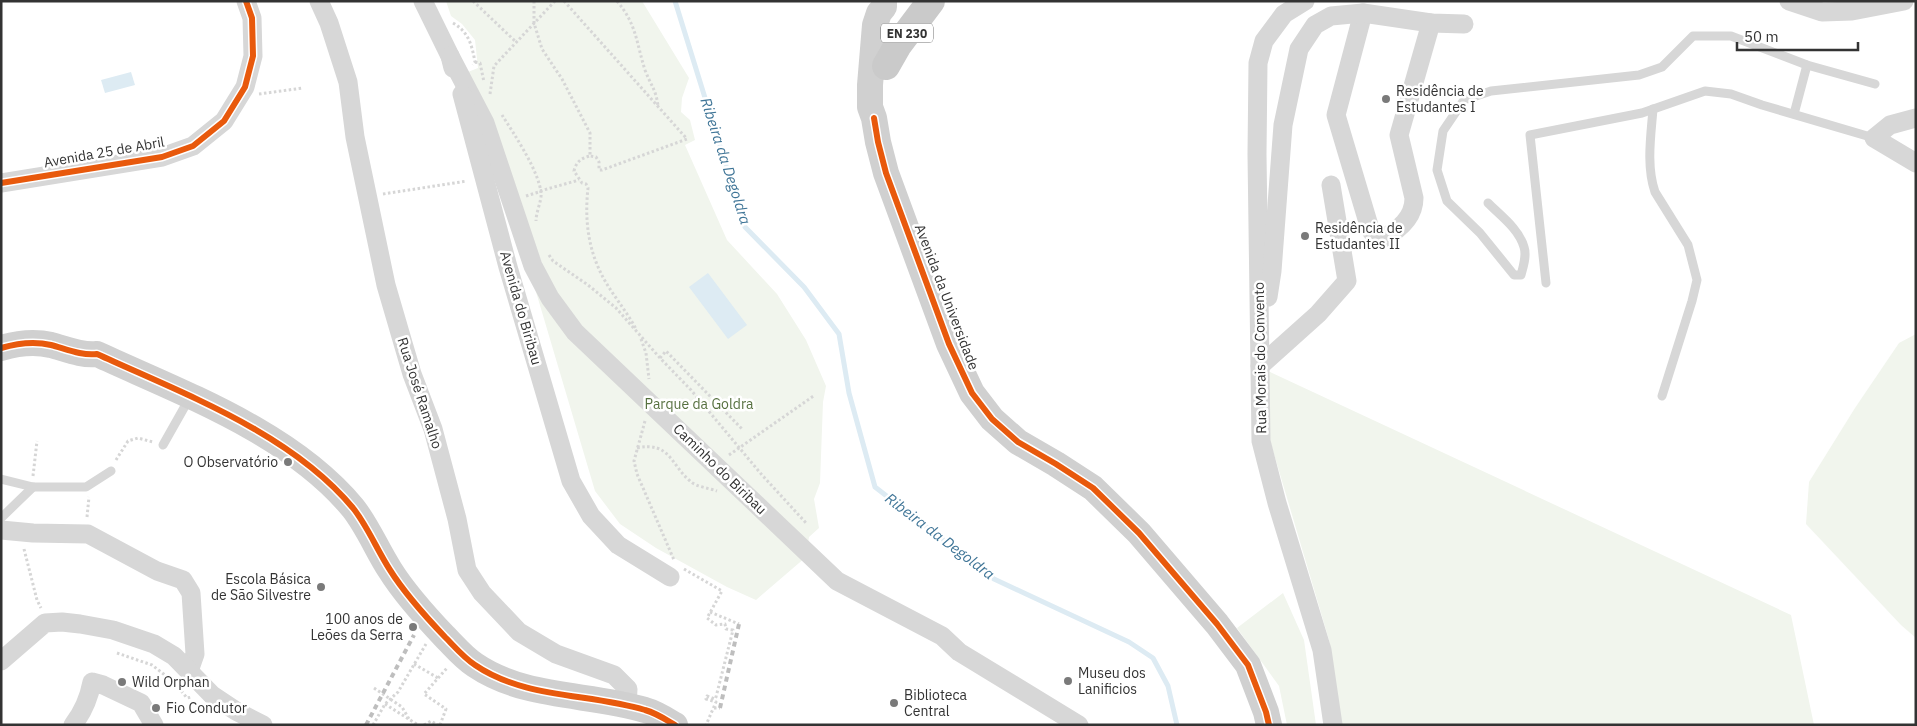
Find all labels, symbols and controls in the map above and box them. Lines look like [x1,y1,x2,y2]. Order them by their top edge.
scale bar [1737,20,1858,52]
road number: EN 230 [881,23,933,42]
text: 50 m [1744,27,1779,46]
place label: Residência de Estudantes I [1396,82,1484,116]
marker: Residência de Estudantes I [1380,93,1392,105]
water label: Ribeira da Degoldra [697,95,756,227]
street label: Avenida 25 de Abril [42,132,166,171]
place label: Residência de Estudantes II [1315,219,1403,253]
street label: Avenida da Universidade [911,222,983,373]
marker: Residência de Estudantes II [1299,230,1311,242]
street label: Avenida do Biribau [496,249,546,367]
street label: Rua Morais do Convento [1250,282,1270,434]
street label: Rua José Ramalho [394,335,447,451]
park label: Parque da Goldra [645,395,754,413]
street label: Caminho do Biribau [669,420,771,518]
place label: O Observatório [184,453,278,471]
marker: O Observatório [282,456,294,468]
water label: Ribeira da Degoldra [881,489,999,584]
place label: Escola Básica de São Silvestre [211,570,312,604]
marker: Escola Básica de São Silvestre [315,581,327,593]
place label: 100 anos de Leões da Serra [310,610,404,644]
marker: 100 anos de Leões da Serra [407,621,419,633]
place label: Museu dos Lanificios [1078,664,1146,698]
place label: Wild Orphan [132,673,210,691]
marker: Museu dos Lanificios [1062,675,1074,687]
marker: Wild Orphan [116,676,128,688]
place label: Biblioteca Central [904,686,967,720]
marker: Biblioteca Central [888,697,900,709]
place label: Fio Condutor [166,699,247,717]
marker: Fio Condutor [150,702,162,714]

